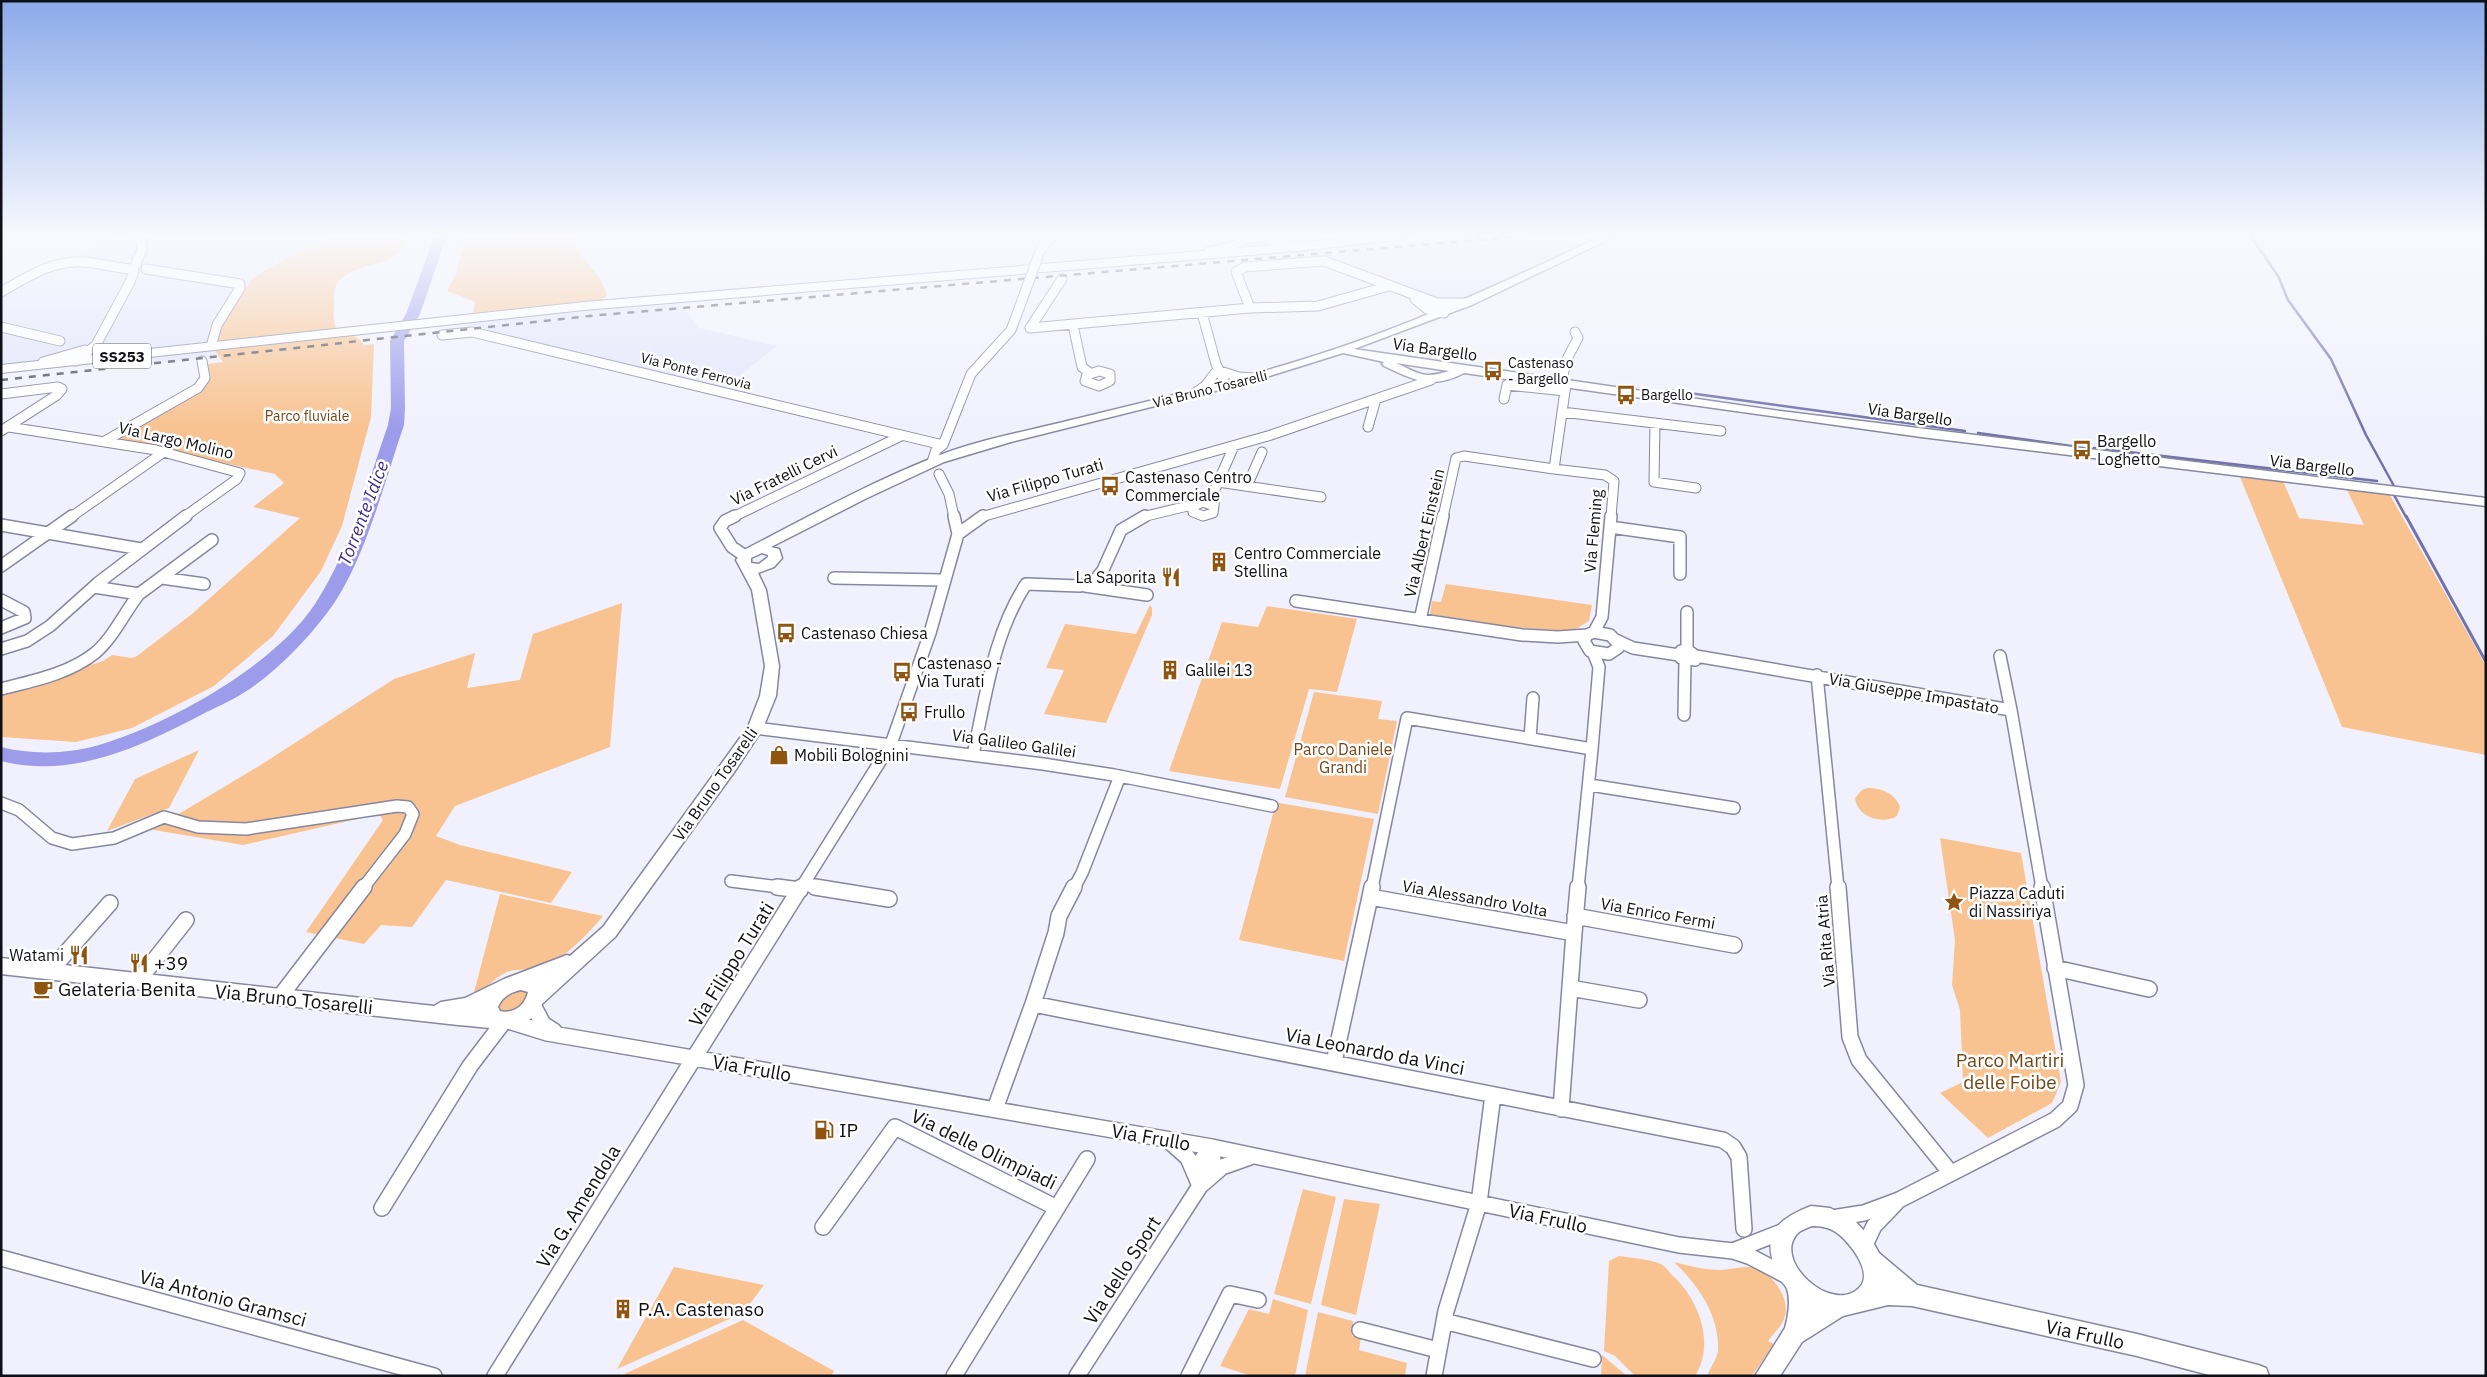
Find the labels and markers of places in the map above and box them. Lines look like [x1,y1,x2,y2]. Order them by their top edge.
place label: Castenaso - Bargello [1508,354,1574,388]
bus stop icon: Castenaso - Bargello [1482,360,1504,382]
bus stop icon: Bargello [1615,384,1637,406]
place label: Bargello [1641,386,1693,404]
place label: Bargello Loghetto [2097,431,2160,469]
bus stop icon: Bargello Loghetto [2071,439,2093,461]
place label: Castenaso Centro Commerciale [1125,467,1252,505]
bus stop icon: Castenaso Centro Commerciale [1099,475,1121,497]
place label: Centro Commerciale Stellina [1234,543,1381,581]
building icon: Centro Commerciale Stellina [1208,551,1230,573]
restaurant icon: La Saporita [1160,566,1182,588]
place label: La Saporita [1076,567,1156,587]
bus stop icon: Castenaso Chiesa [775,622,797,644]
place label: Castenaso Chiesa [801,623,928,643]
place label: Castenaso - Via Turati [917,653,1002,691]
building icon: Galilei 13 [1159,659,1181,681]
place label: Galilei 13 [1185,660,1253,680]
bus stop icon: Castenaso - Via Turati [891,661,913,683]
bus stop icon: Frullo [898,701,920,723]
place label: Frullo [924,702,965,722]
shop icon: Mobili Bolognini [768,744,790,766]
place label: Mobili Bolognini [794,745,909,765]
place label: Piazza Caduti di Nassiriya [1969,883,2065,921]
place icon: Piazza Caduti di Nassiriya [1943,891,1965,913]
restaurant icon: Watami [68,944,90,966]
place label: Watami [9,945,64,965]
place label: +39 [154,951,188,975]
restaurant icon: +39 [128,952,150,974]
place label: Gelateria Benita [58,977,196,1001]
cafe icon: Gelateria Benita [32,978,54,1000]
place label: IP [839,1118,858,1142]
fuel station icon: IP [813,1119,835,1141]
place label: P.A. Castenaso [638,1297,764,1321]
building icon: P.A. Castenaso [612,1298,634,1320]

